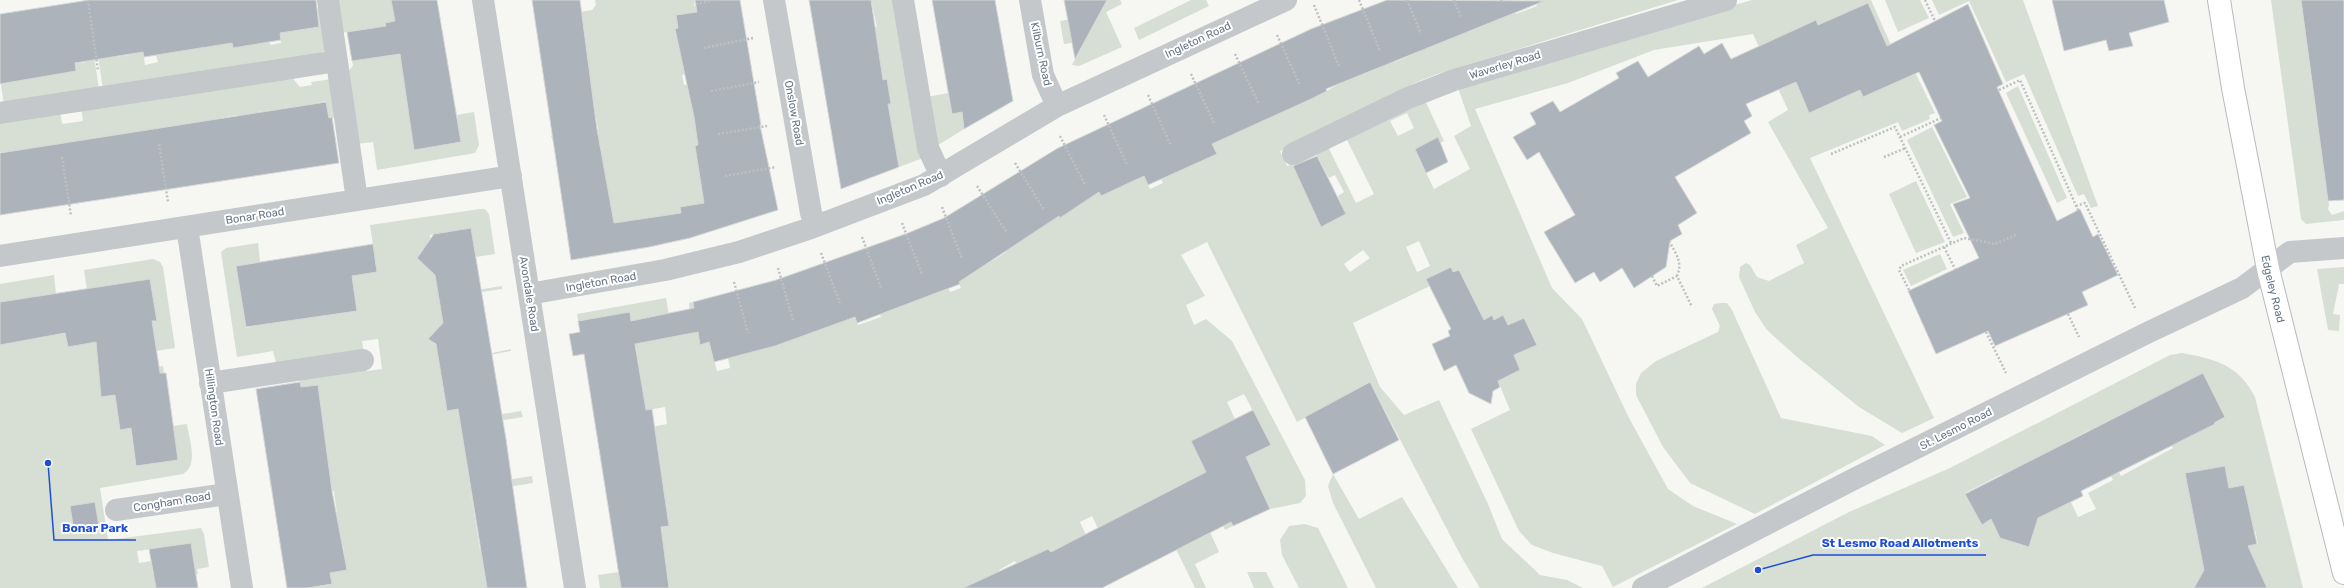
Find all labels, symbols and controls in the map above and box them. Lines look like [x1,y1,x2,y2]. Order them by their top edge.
street label: Ingleton Road [1163,19,1233,61]
street label: Kilburn Road [1028,21,1054,87]
street label: Waverley Road [1468,48,1542,82]
street label: Onslow Road [782,79,806,147]
street label: Ingleton Road [875,168,945,208]
street label: Bonar Road [225,205,285,227]
street label: Edgeley Road [2259,254,2288,324]
street label: Avondale Road [517,255,541,333]
street label: Ingleton Road [565,269,637,295]
street label: Hillington Road [202,368,226,446]
street label: St. Lesmo Road [1918,405,1994,453]
street label: Congham Road [132,489,212,515]
callout: Bonar Park [54,516,136,540]
text: Bonar Park [62,521,128,535]
callout: St Lesmo Road Allotments [1813,531,1986,555]
text: St Lesmo Road Allotments [1822,536,1979,550]

